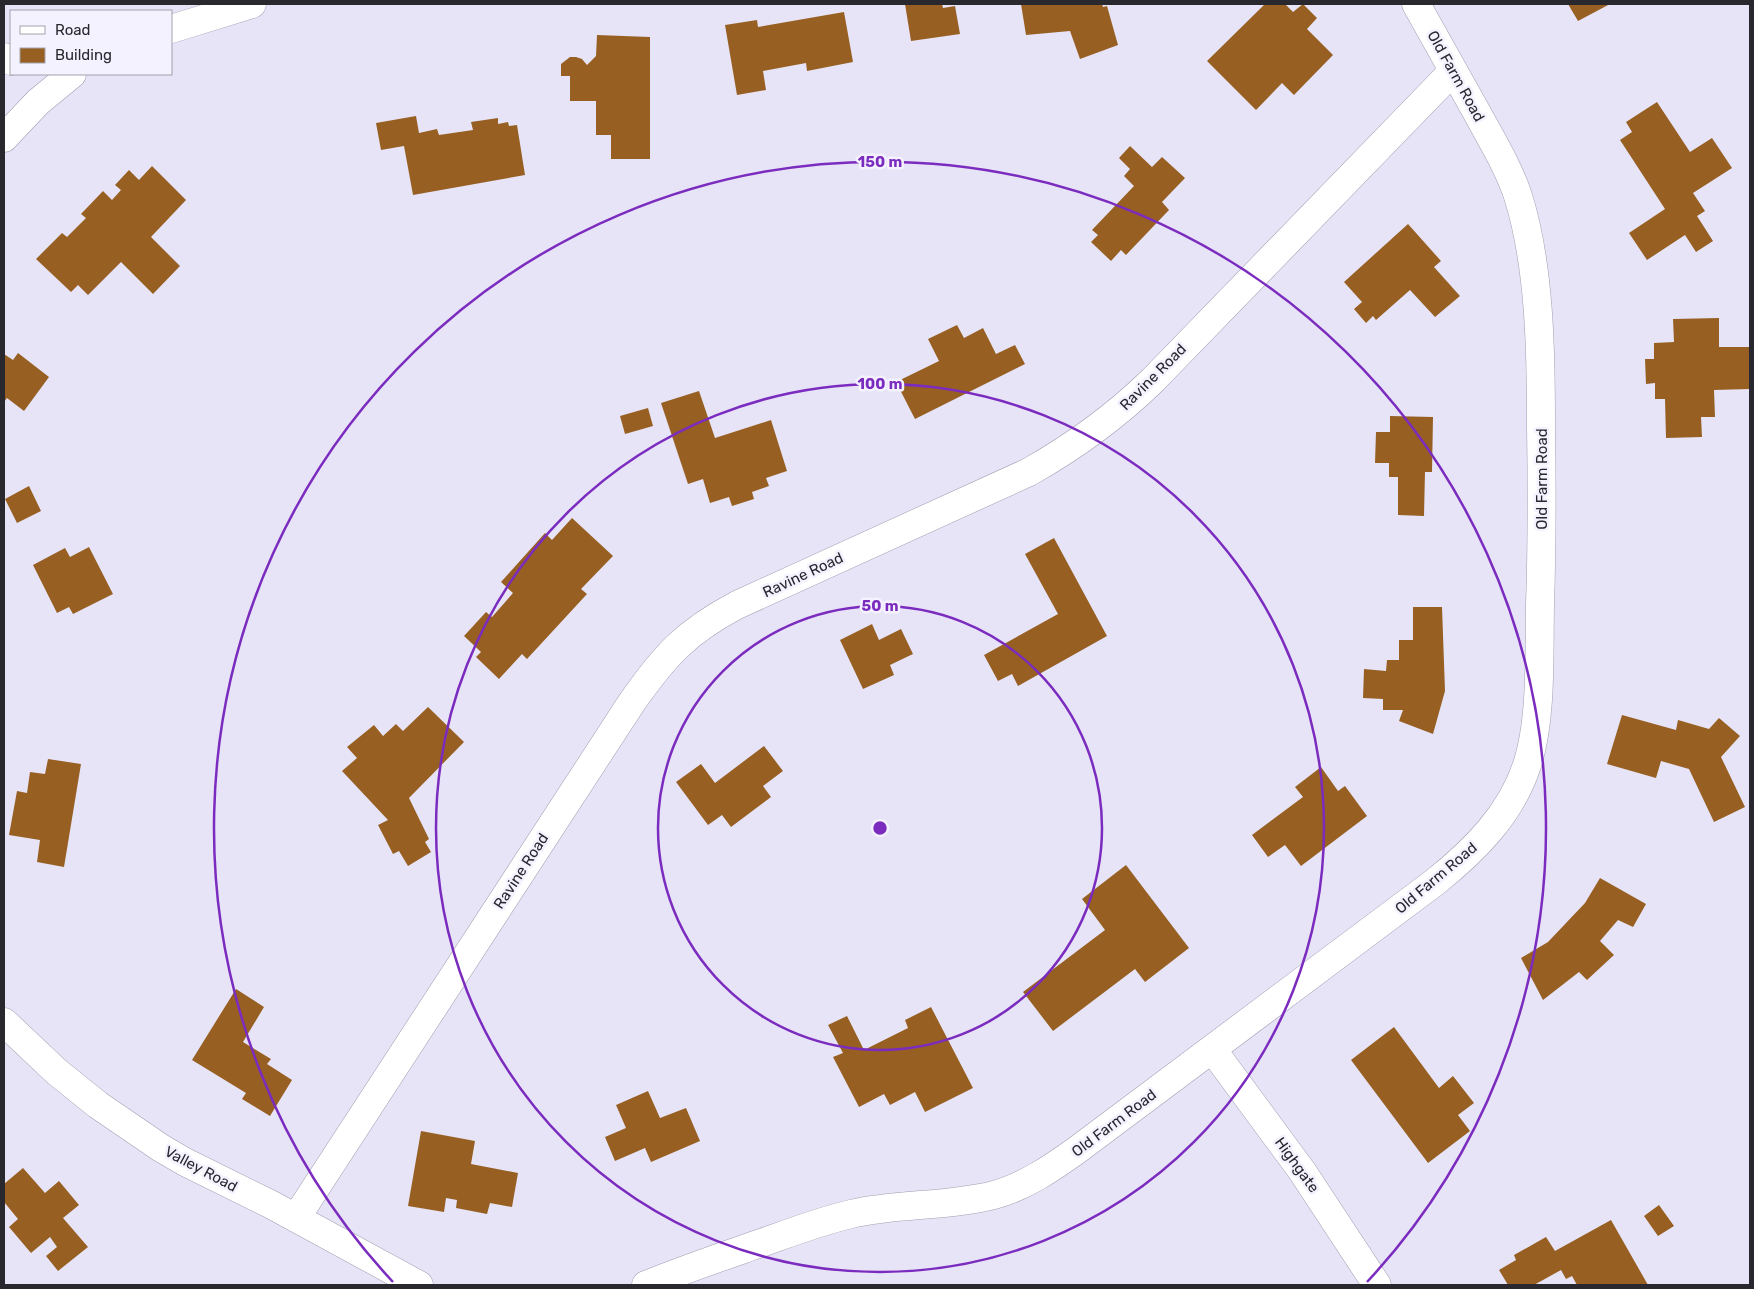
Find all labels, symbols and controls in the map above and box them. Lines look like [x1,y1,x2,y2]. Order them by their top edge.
legend [10,10,172,75]
text: Road [55,21,91,39]
street label: Old Farm Road [1424,27,1488,125]
text: Building [55,46,112,64]
text: 150 m [858,153,902,171]
street label: Ravine Road [1116,340,1190,414]
text: 100 m [858,375,902,393]
street label: Old Farm Road [1533,428,1551,530]
street label: Ravine Road [760,549,846,601]
text: 50 m [862,597,898,615]
centre of rings [871,819,889,837]
street label: Ravine Road [490,830,552,912]
street label: Old Farm Road [1391,839,1481,917]
street label: Old Farm Road [1068,1085,1160,1161]
street label: Highgate [1271,1134,1323,1196]
street label: Valley Road [162,1142,240,1196]

